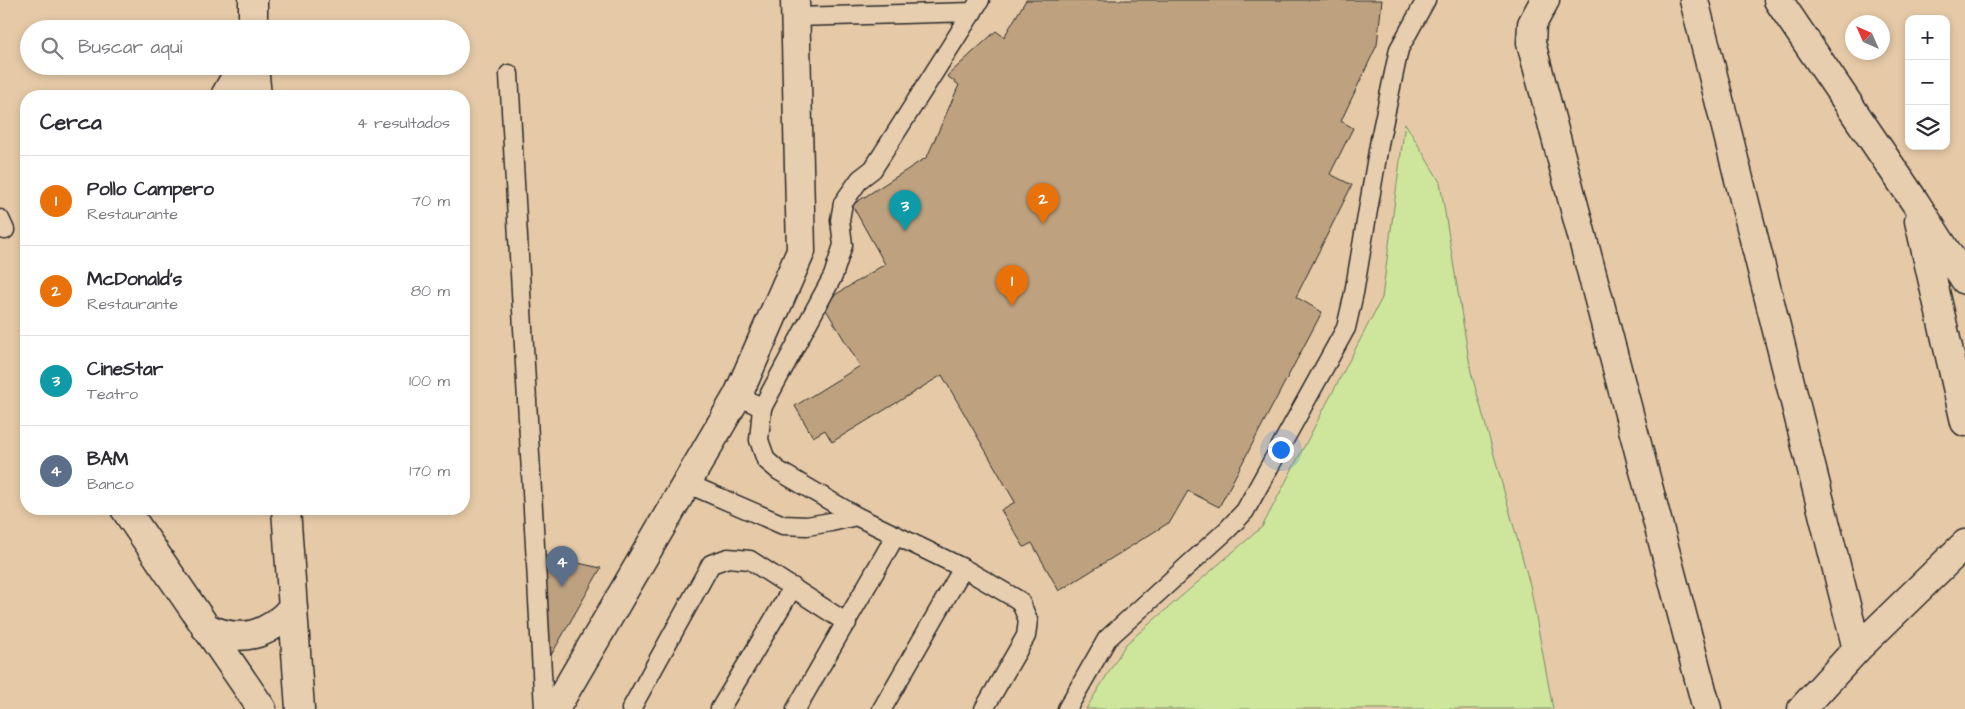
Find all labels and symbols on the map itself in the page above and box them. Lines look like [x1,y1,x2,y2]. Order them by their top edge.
north arrow [1845,15,1890,60]
pin: 2 [1027,183,1059,224]
pin: 3 [889,190,921,231]
pin: 1 [996,265,1028,306]
your location [1268,437,1294,463]
pin: 4 [546,546,578,587]

